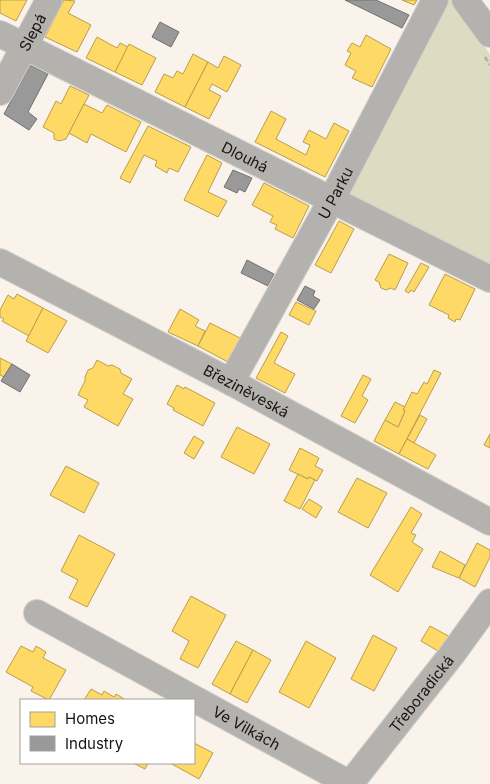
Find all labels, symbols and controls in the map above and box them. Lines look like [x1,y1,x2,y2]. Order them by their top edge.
street label: Slepá [14,10,50,54]
street label: Dlouhá [219,137,272,176]
street label: U Parku [313,163,357,222]
street label: Březiněveská [200,360,293,421]
street label: Třeboradická [385,651,457,736]
legend [20,699,195,764]
street label: Ve Vilkách [210,701,284,754]
text: Homes [65,709,115,728]
text: Industry [65,734,124,753]

